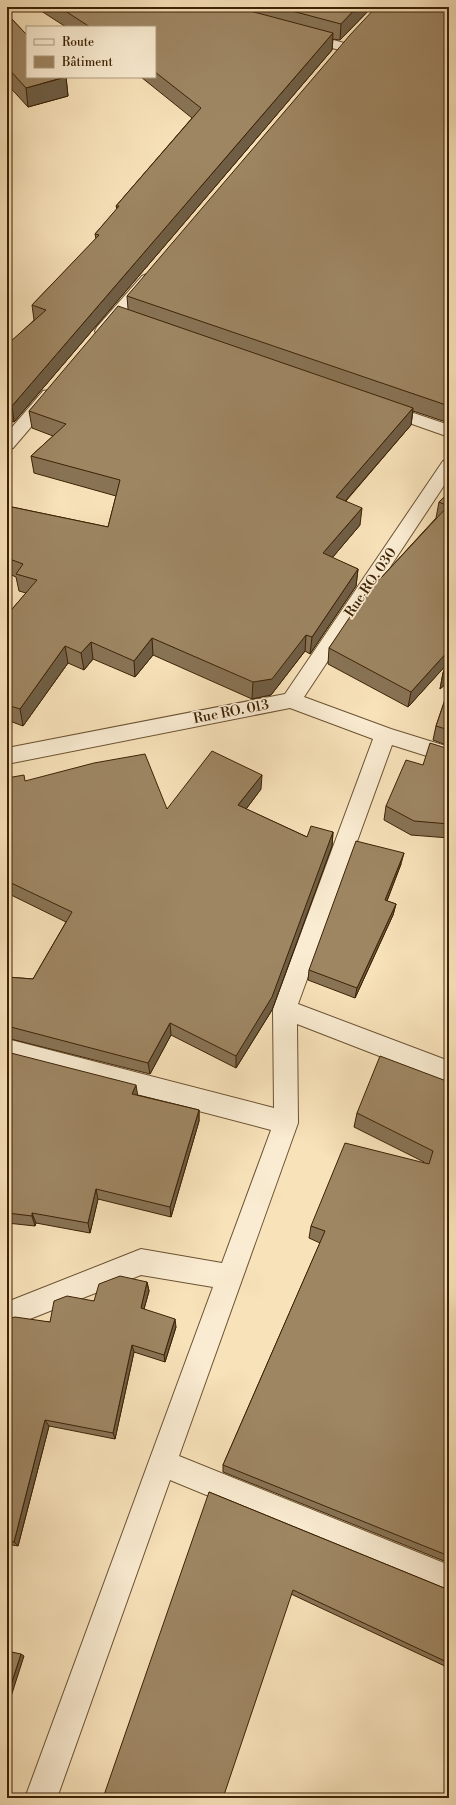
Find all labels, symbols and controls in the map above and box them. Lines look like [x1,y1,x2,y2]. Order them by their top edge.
legend [26,26,156,78]
text: Route [62,35,94,50]
text: Bâtiment [61,55,113,70]
street label: Rue RO. 030 [341,544,401,621]
street label: Rue RO. 013 [192,696,271,728]

